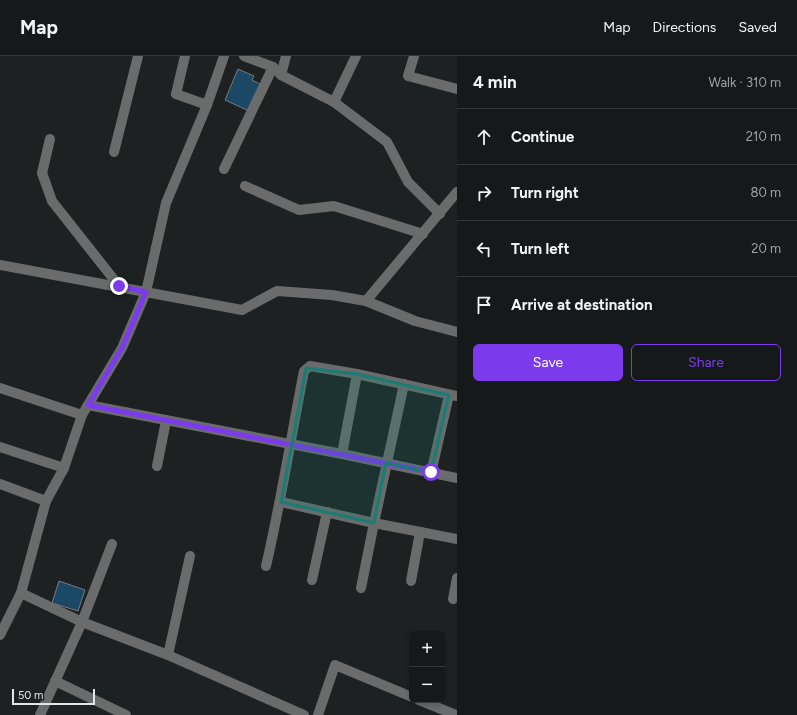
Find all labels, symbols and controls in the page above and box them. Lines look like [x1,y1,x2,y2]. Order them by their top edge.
text: Map [20,16,58,39]
text: Map [603,19,631,36]
text: Directions [653,19,716,36]
text: Saved [738,19,777,36]
text: 4 min [473,72,517,92]
text: Walk · 310 m [708,75,781,90]
icon: ahead [473,126,495,148]
text: Continue [511,128,574,146]
text: 210 m [746,129,781,144]
icon: right [473,182,495,204]
text: Turn right [511,184,579,202]
text: 80 m [750,185,781,200]
icon: left [473,238,495,260]
text: Turn left [511,240,569,258]
text: 20 m [751,241,781,256]
route end [110,277,128,295]
icon: arrive [473,294,495,316]
text: Arrive at destination [511,296,652,314]
button: Save [473,344,623,381]
button: Share [631,344,781,381]
route start [422,463,440,481]
map controls [409,631,445,703]
button: + [409,631,445,667]
button: − [409,667,445,703]
scale bar [12,687,95,706]
text: 50 m [18,689,43,702]

